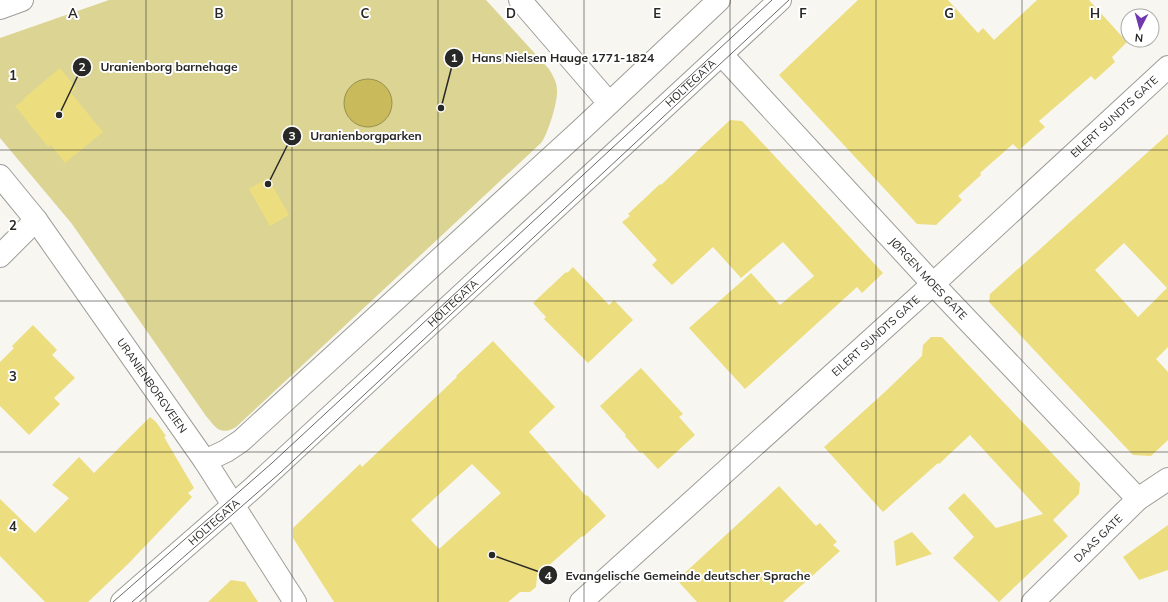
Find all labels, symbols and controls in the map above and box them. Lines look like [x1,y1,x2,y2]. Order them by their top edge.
text: A [68,5,78,21]
text: B [215,5,224,21]
text: C [361,5,370,21]
text: D [506,5,516,21]
text: E [653,5,661,21]
text: F [799,5,807,21]
text: G [944,5,954,21]
text: H [1090,5,1100,21]
north arrow [1120,8,1160,48]
text: N [1134,31,1144,45]
callout: Hans Nielsen Hauge 1771-1824 [444,46,663,70]
text: 1 [450,50,458,65]
text: Hans Nielsen Hauge 1771-1824 [472,50,654,65]
callout: Uranienborg barnehage [72,55,245,79]
street label: HOLTEGATA [662,56,719,110]
text: 2 [78,59,86,74]
text: Uranienborg barnehage [100,59,238,74]
text: 1 [9,67,17,83]
street label: EILERT SUNDTS GATE [1068,73,1161,161]
callout: Uranienborgparken [282,124,430,148]
text: 3 [288,128,296,143]
text: Uranienborgparken [310,128,422,143]
text: 2 [9,217,17,233]
street label: JØRGEN MOES GATE [886,234,970,322]
street label: HOLTEGATA [425,276,481,330]
street label: EILERT SUNDTS GATE [829,292,923,379]
street label: URANIENBORGVEIEN [114,335,190,436]
text: 3 [9,368,17,384]
street label: HOLTEGATA [185,496,243,548]
street label: DAAS GATE [1071,511,1125,565]
text: 4 [9,518,17,534]
callout: Evangelische Gemeinde deutscher Sprache [538,563,819,587]
text: 4 [544,568,552,583]
text: Evangelische Gemeinde deutscher Sprache [566,568,811,583]

